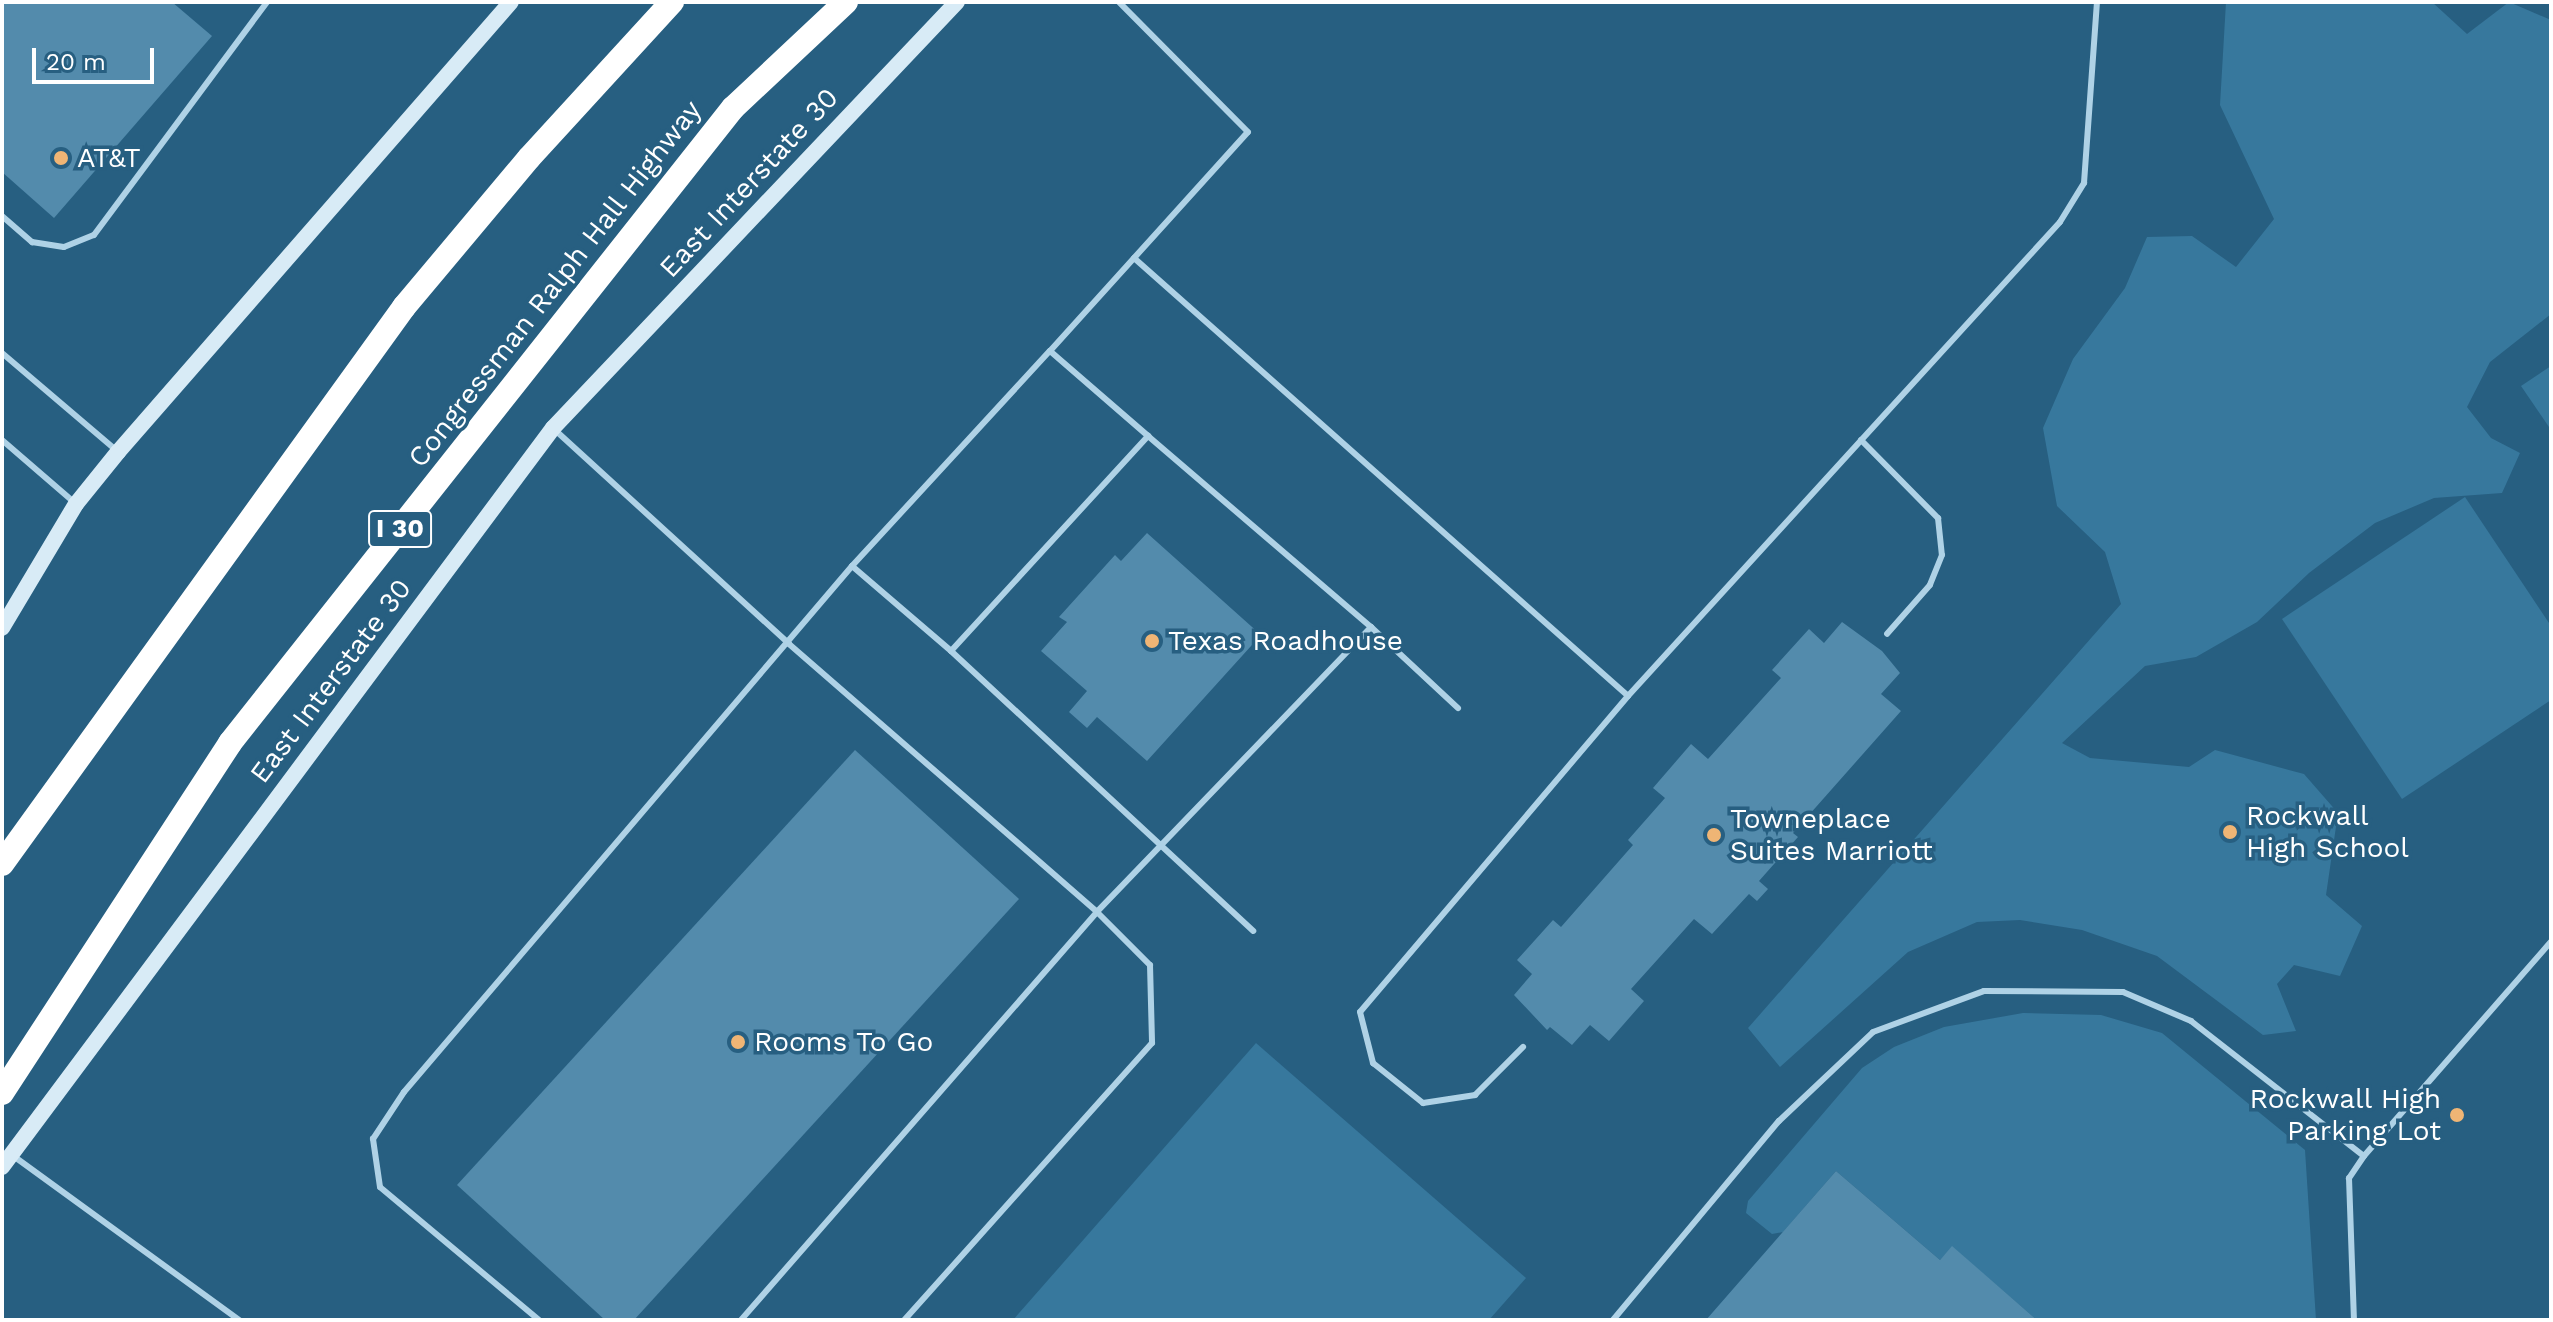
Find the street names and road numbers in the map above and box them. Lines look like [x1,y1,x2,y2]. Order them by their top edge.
street label: East Interstate 30 [653,81,845,285]
street label: Congressman Ralph Hall Highway [401,93,709,475]
road number: I 30 [368,507,432,551]
street label: East Interstate 30 [243,572,419,790]

